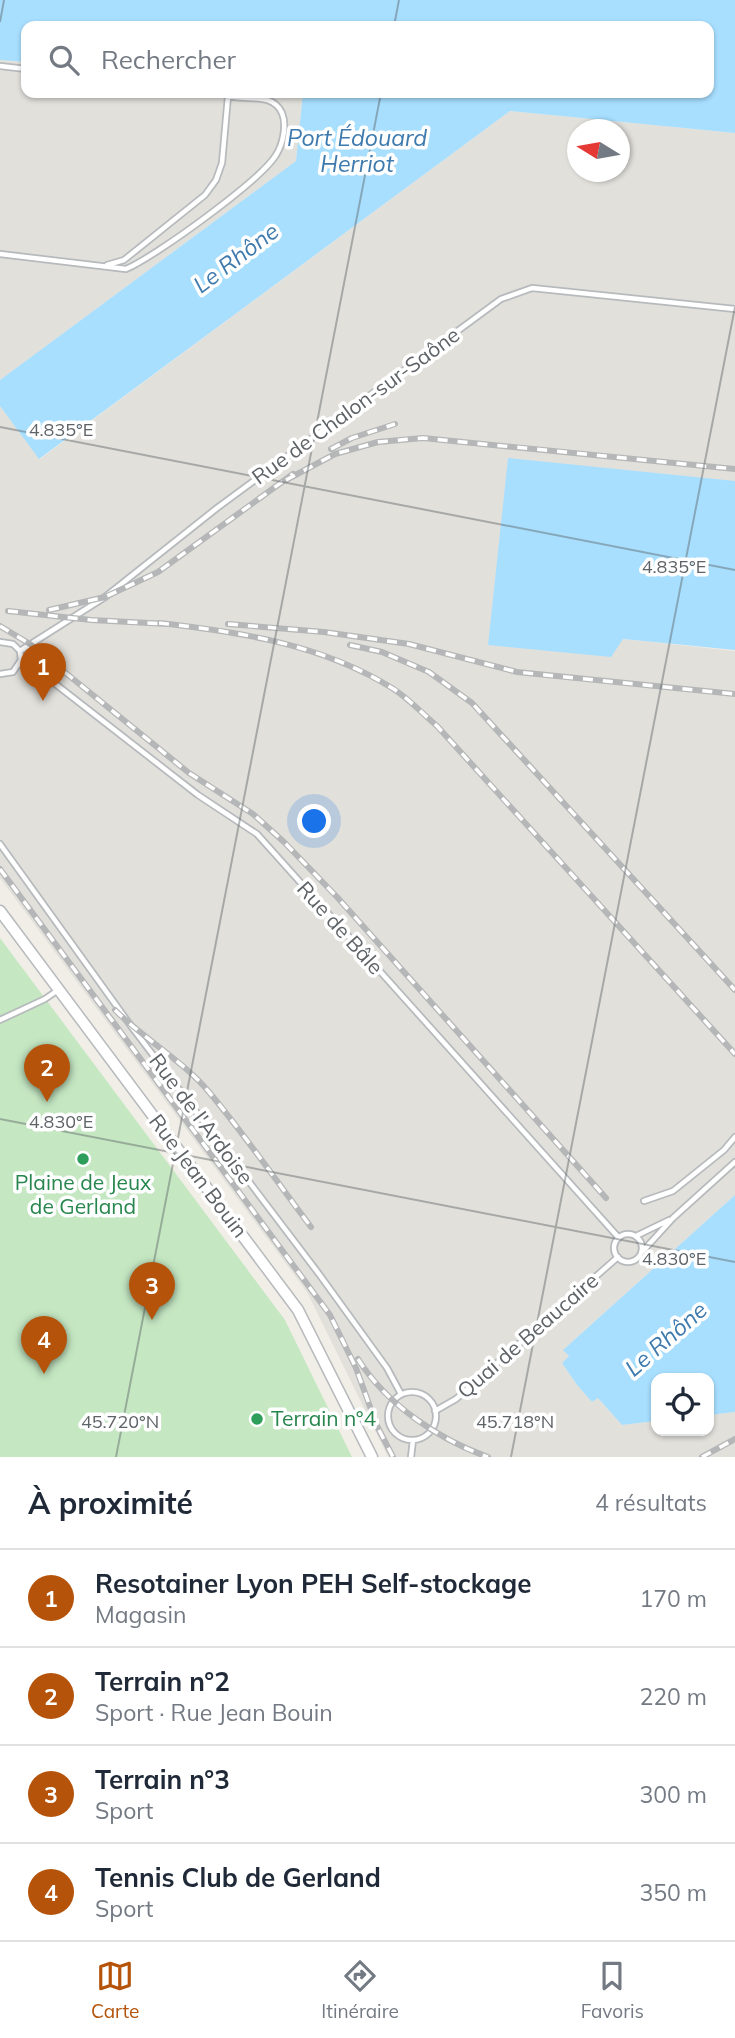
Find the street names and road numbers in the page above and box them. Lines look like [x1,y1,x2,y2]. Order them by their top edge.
street label: Rue de Chalon-sur-Saône [247,321,464,489]
street label: Rue de Bâle [292,875,389,979]
street label: Rue de l'Ardoise [144,1048,259,1189]
street label: Rue Jean Bouin [144,1108,254,1242]
street label: Quai de Beaucaire [452,1267,603,1403]

